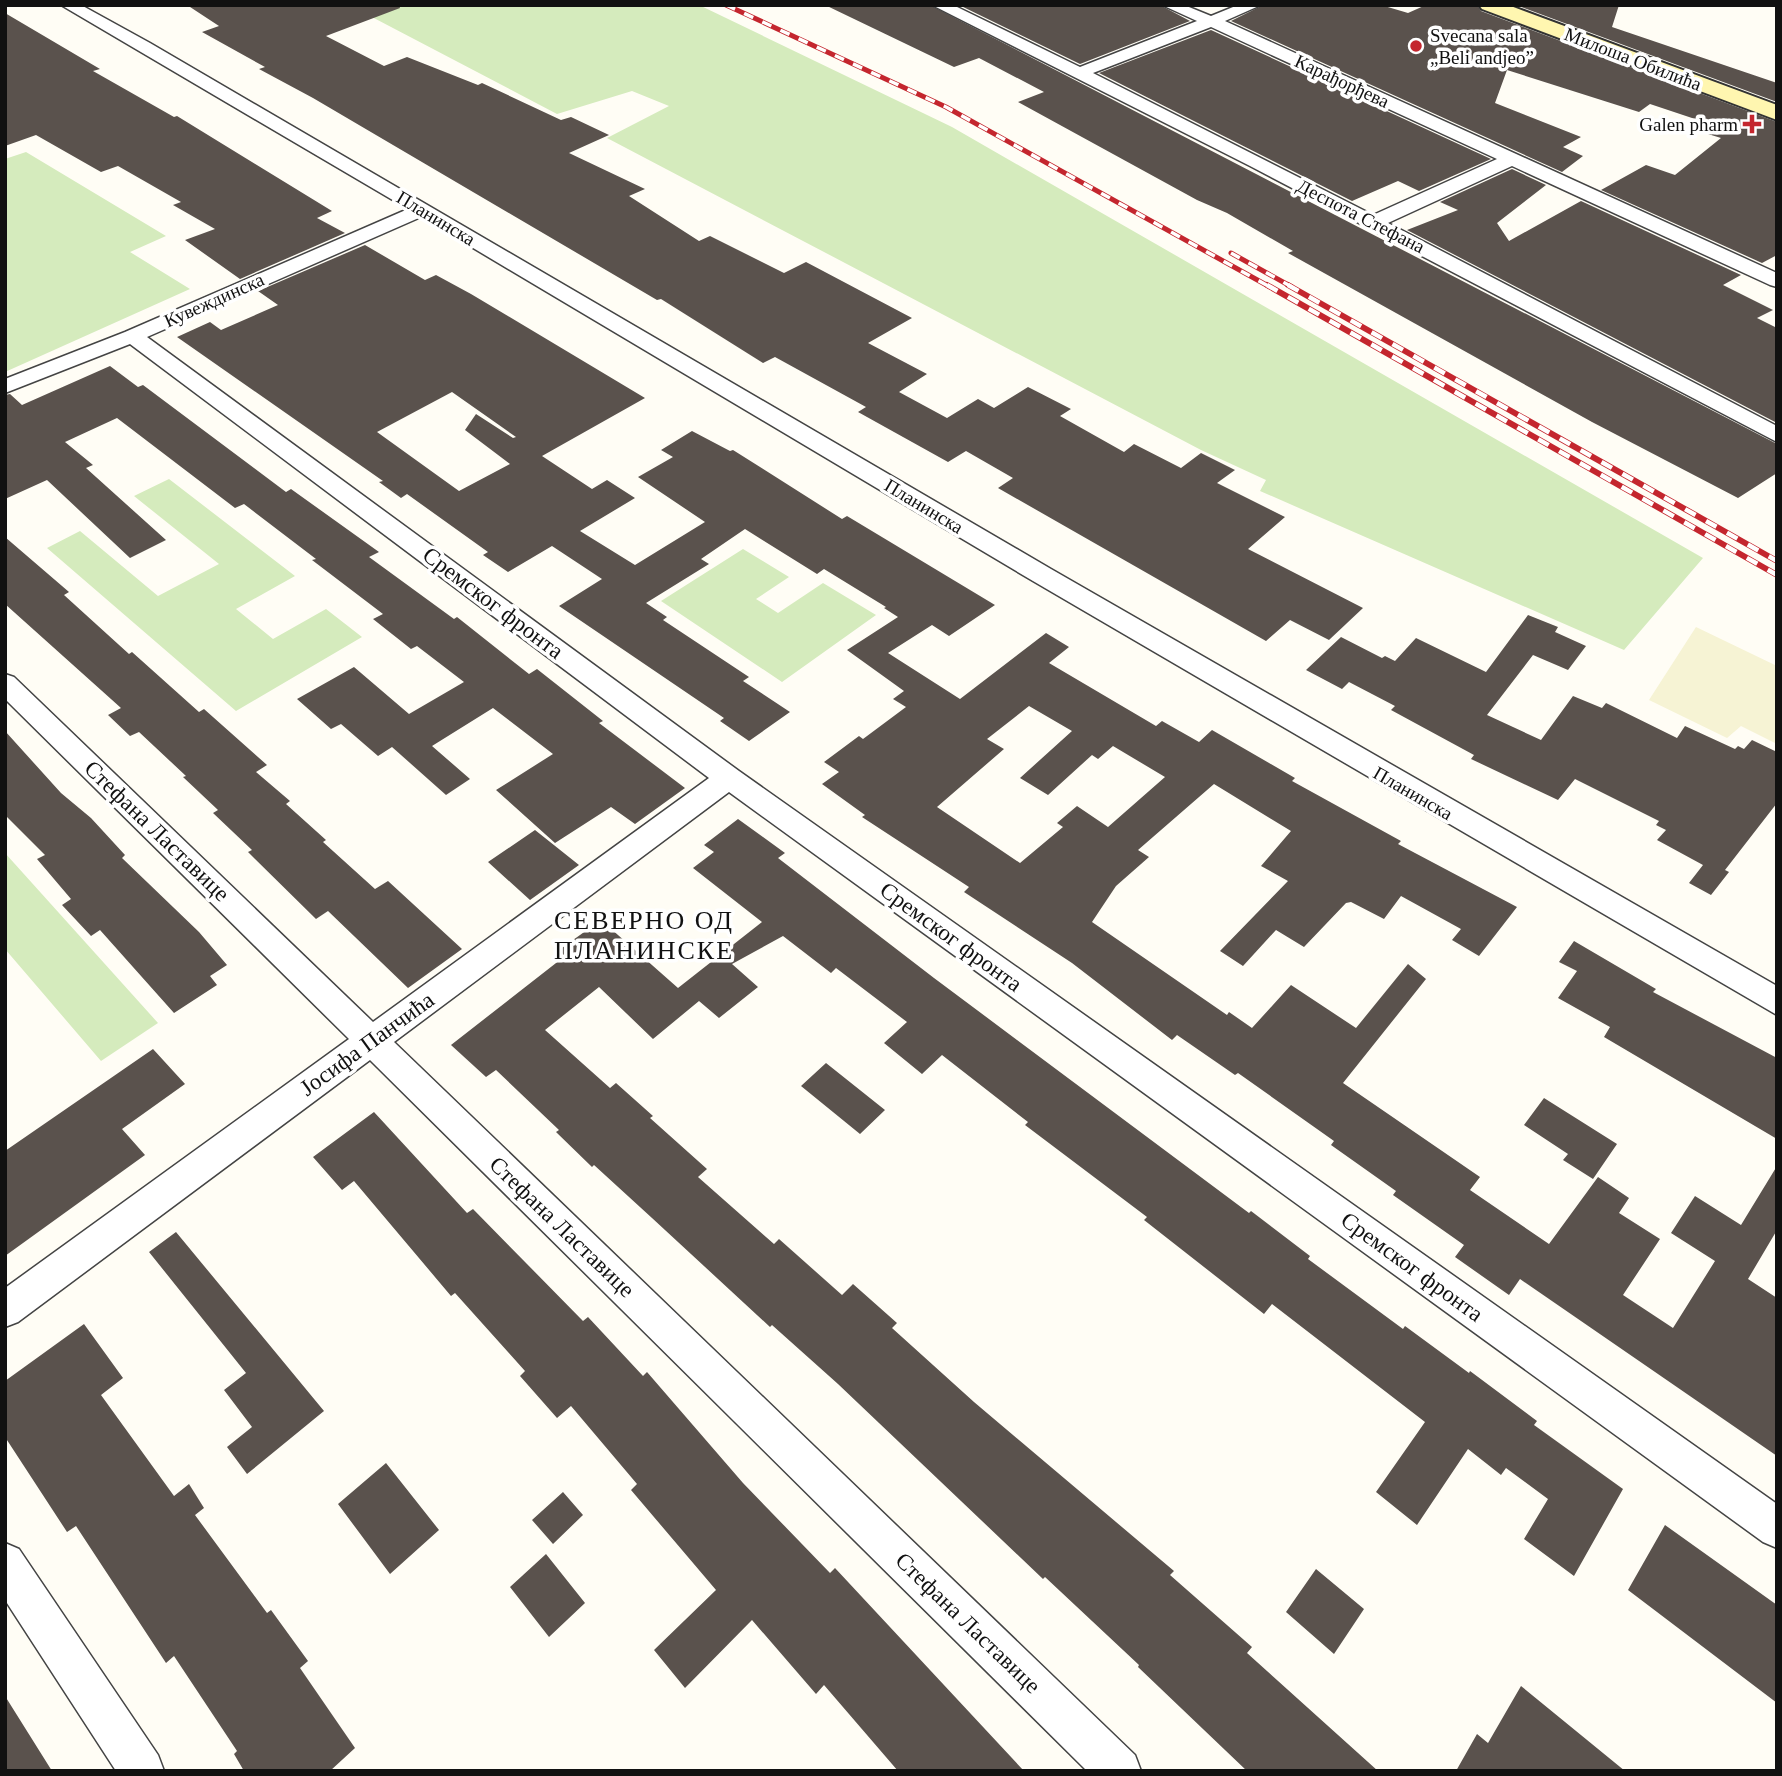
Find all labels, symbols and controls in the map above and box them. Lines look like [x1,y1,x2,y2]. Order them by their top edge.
street label: Милоша Обилића [1562,23,1705,95]
place label: Svecana sala „Beli andjeo” [1430,25,1534,68]
marker: Svecana sala „Beli andjeo” [1408,38,1424,54]
street label: Карађорђева [1291,50,1393,112]
place label: Galen pharm [1639,114,1738,135]
marker: Galen pharm [1744,116,1760,132]
street label: Деспота Стефана [1294,175,1429,257]
street label: Планинска [393,186,480,250]
street label: Кувеждинска [161,268,268,331]
street label: Планинска [881,474,968,538]
street label: Сремског фронта [418,542,568,664]
street label: Стефана Ластавице [80,756,234,906]
street label: Планинска [1370,762,1457,824]
street label: Сремског фронта [875,877,1027,997]
district label: СЕВЕРНО ОД ПЛАНИНСКЕ [554,906,734,965]
street label: Јосифа Панчића [295,987,439,1101]
street label: Стефана Ластавице [485,1152,639,1302]
street label: Сремског фронта [1336,1207,1488,1327]
street label: Стефана Ластавице [891,1548,1045,1698]

